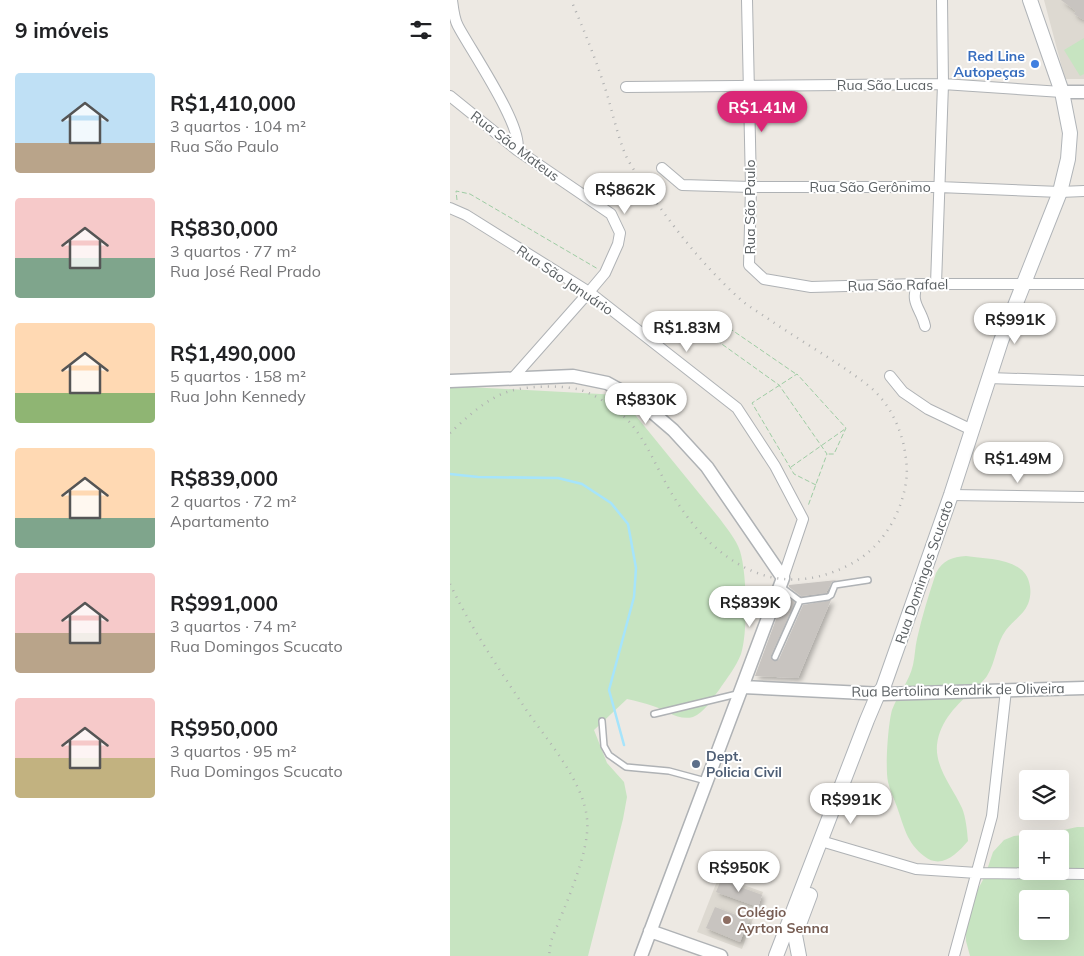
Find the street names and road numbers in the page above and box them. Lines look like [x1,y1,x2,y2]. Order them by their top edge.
street label: Rua São Lucas [837,76,933,94]
street label: Rua São Mateus [467,107,563,185]
street label: Rua São Paulo [741,159,759,255]
street label: Rua São Gerônimo [809,178,931,196]
street label: Rua São Januário [513,241,617,319]
street label: Rua São Rafael [848,275,948,295]
street label: Rua Domingos Scucato [891,498,957,646]
street label: Rua Bertolina Kendrik de Oliveira [851,679,1065,701]

